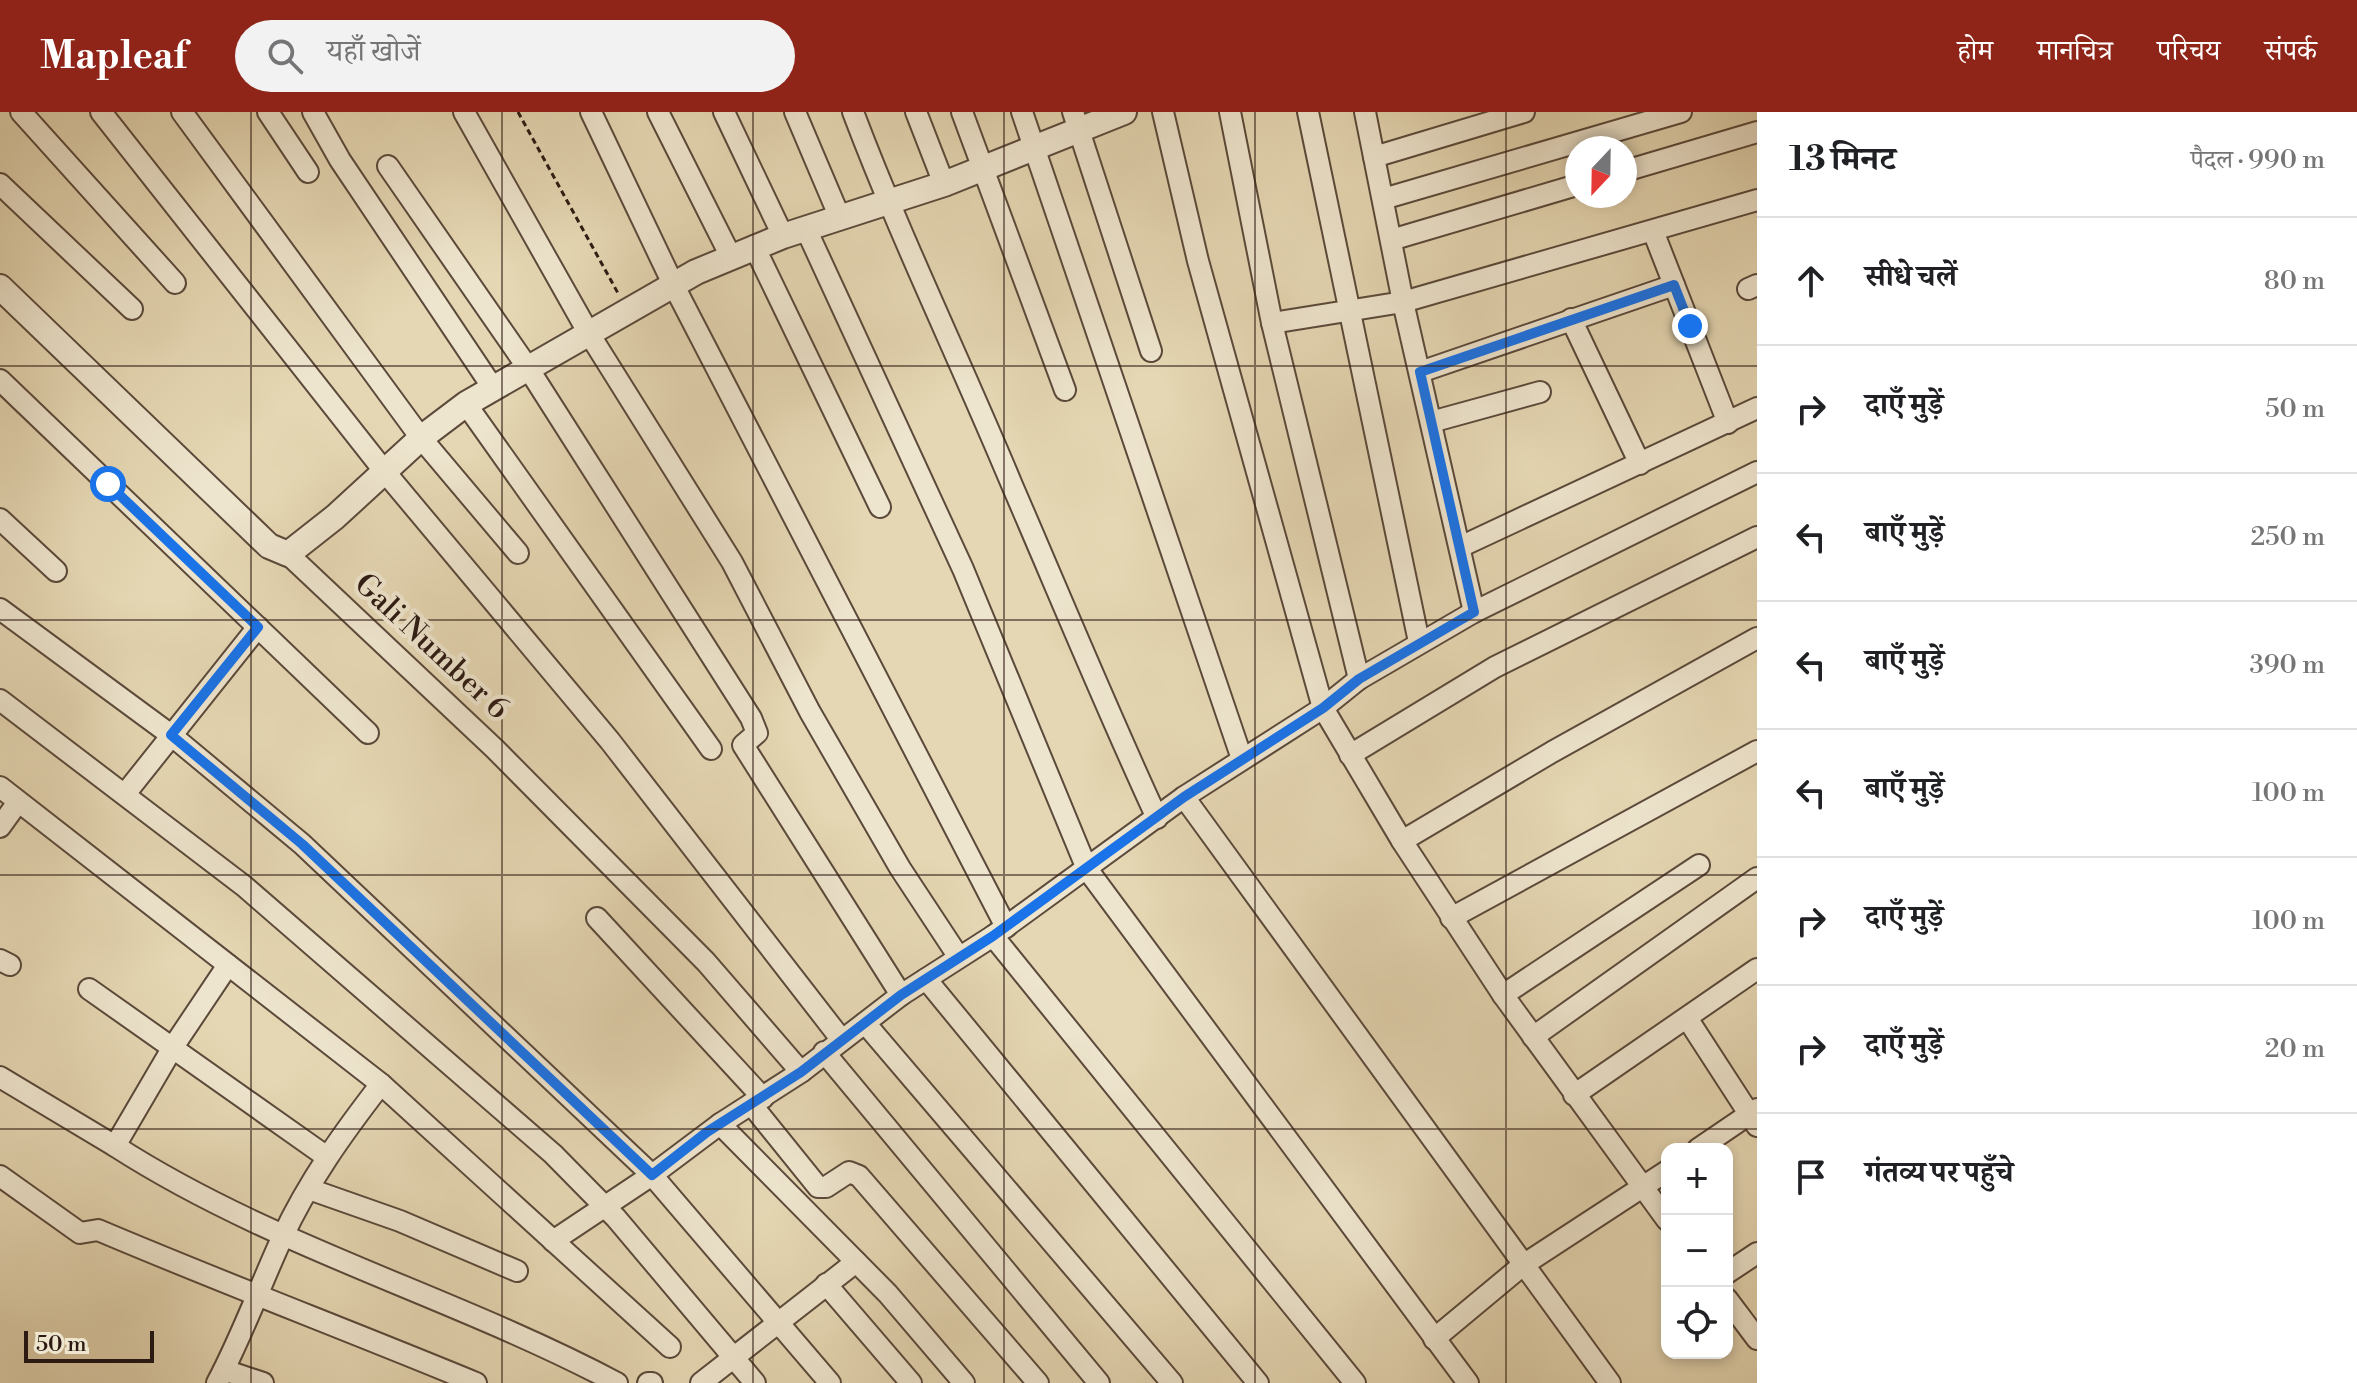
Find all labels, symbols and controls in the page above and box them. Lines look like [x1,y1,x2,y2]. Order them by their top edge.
search box [235,20,795,92]
text: Mapleaf [40,33,187,80]
text: यहाँ खोजें [327,33,421,71]
icon: search [263,34,307,78]
text: होम [1957,34,1993,69]
text: मानचित्र [2037,34,2113,69]
text: परिचय [2157,34,2220,69]
text: संपर्क [2264,34,2317,69]
north arrow [1565,136,1637,208]
text: 13 मिनट [1789,139,1896,181]
text: पैदल · 990 m [2191,144,2325,176]
text: सीधे चलें [1865,258,1957,296]
icon: ahead [1789,259,1833,303]
text: 80 m [2264,265,2325,297]
route end [1672,308,1708,344]
text: दाएँ मुड़ें [1865,386,1943,424]
icon: right [1789,387,1833,431]
text: 50 m [2265,393,2325,425]
route start [90,466,126,502]
text: बाएँ मुड़ें [1865,514,1944,552]
icon: left [1789,515,1833,559]
text: 250 m [2250,521,2325,553]
street label: Gali Number 6 [346,566,516,728]
text: बाएँ मुड़ें [1865,642,1944,680]
icon: left [1789,643,1833,687]
text: 390 m [2250,649,2325,681]
text: बाएँ मुड़ें [1865,770,1944,808]
icon: left [1789,771,1833,815]
text: 100 m [2252,777,2325,809]
text: दाएँ मुड़ें [1865,898,1943,936]
icon: right [1789,899,1833,943]
text: 100 m [2252,905,2325,937]
text: दाएँ मुड़ें [1865,1026,1943,1064]
icon: right [1789,1027,1833,1071]
text: 20 m [2265,1033,2325,1065]
map controls [1661,1143,1733,1359]
button: + [1661,1143,1733,1215]
text: गंतव्य पर पहुँचे [1865,1154,2013,1192]
icon: arrive [1789,1155,1833,1199]
button: − [1661,1215,1733,1287]
button: locate [1661,1287,1733,1359]
scale bar [24,1327,154,1363]
text: 50 m [36,1331,87,1358]

